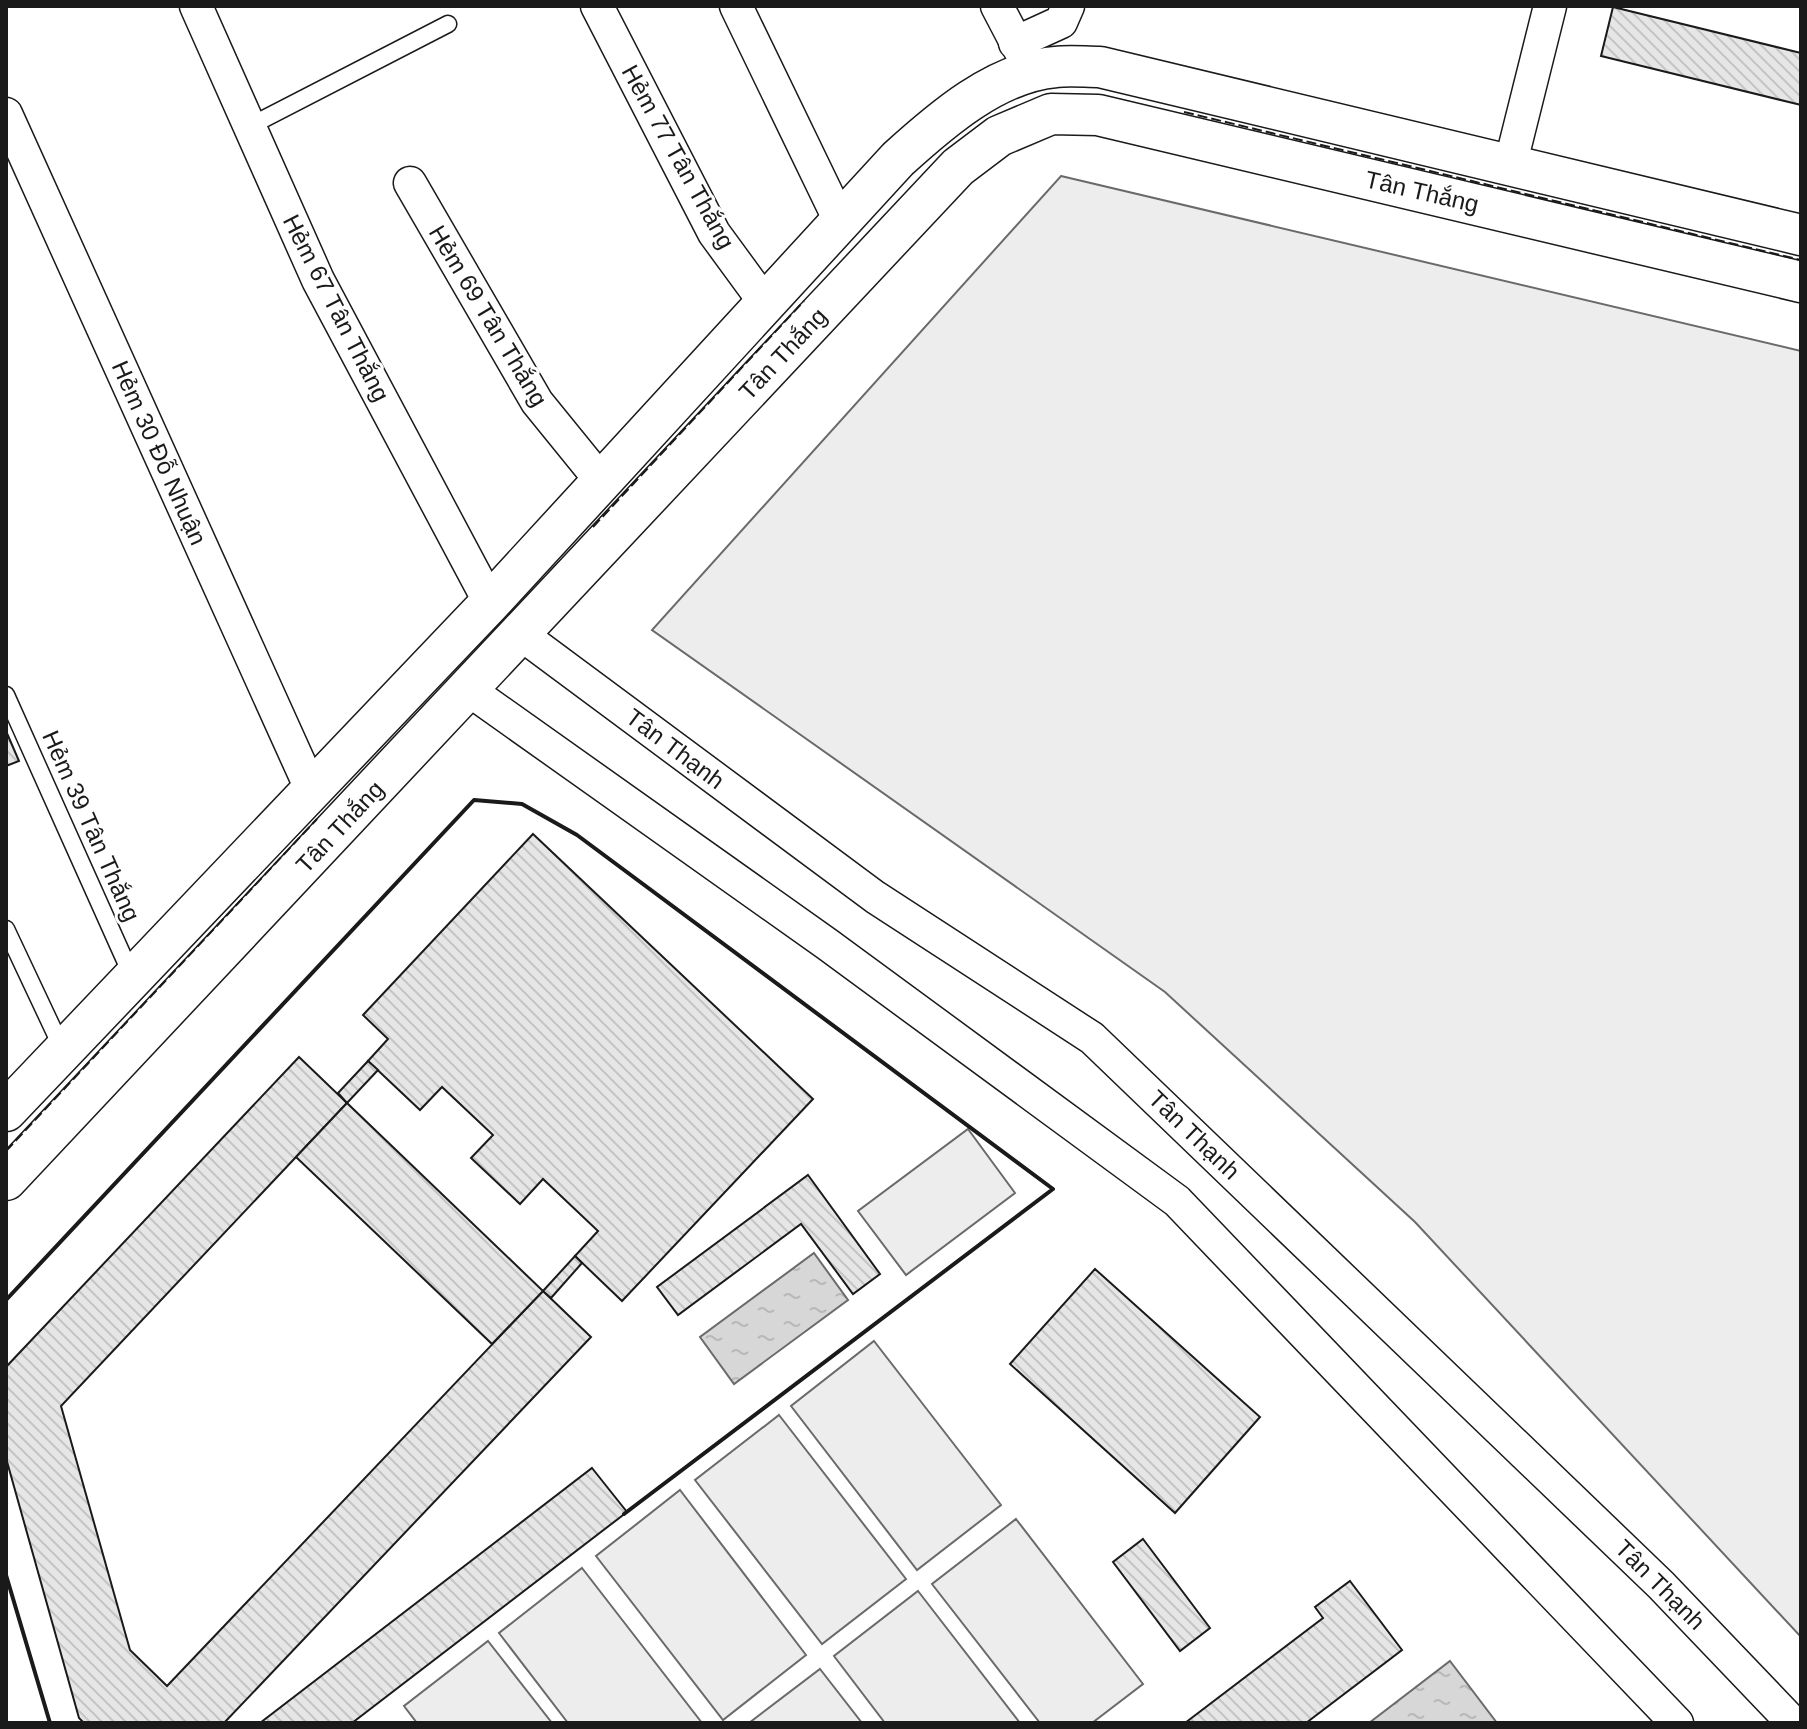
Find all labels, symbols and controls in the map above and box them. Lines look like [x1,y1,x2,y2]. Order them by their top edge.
street label: Hẻm 77 Tân Thắng [617,60,740,253]
street label: Tân Thắng [1363,165,1481,218]
street label: Hẻm 67 Tân Thắng [278,210,395,406]
street label: Hẻm 69 Tân Thắng [424,221,553,411]
street label: Tân Thắng [733,302,832,405]
street label: Hẻm 30 Đỗ Nhuận [107,357,212,549]
street label: Tân Thạnh [621,703,730,794]
street label: Hẻm 39 Tân Thắng [37,726,146,925]
street label: Tân Thắng [290,775,389,878]
street label: Tân Thạnh [1143,1085,1245,1185]
street label: Tân Thạnh [1610,1534,1711,1635]

